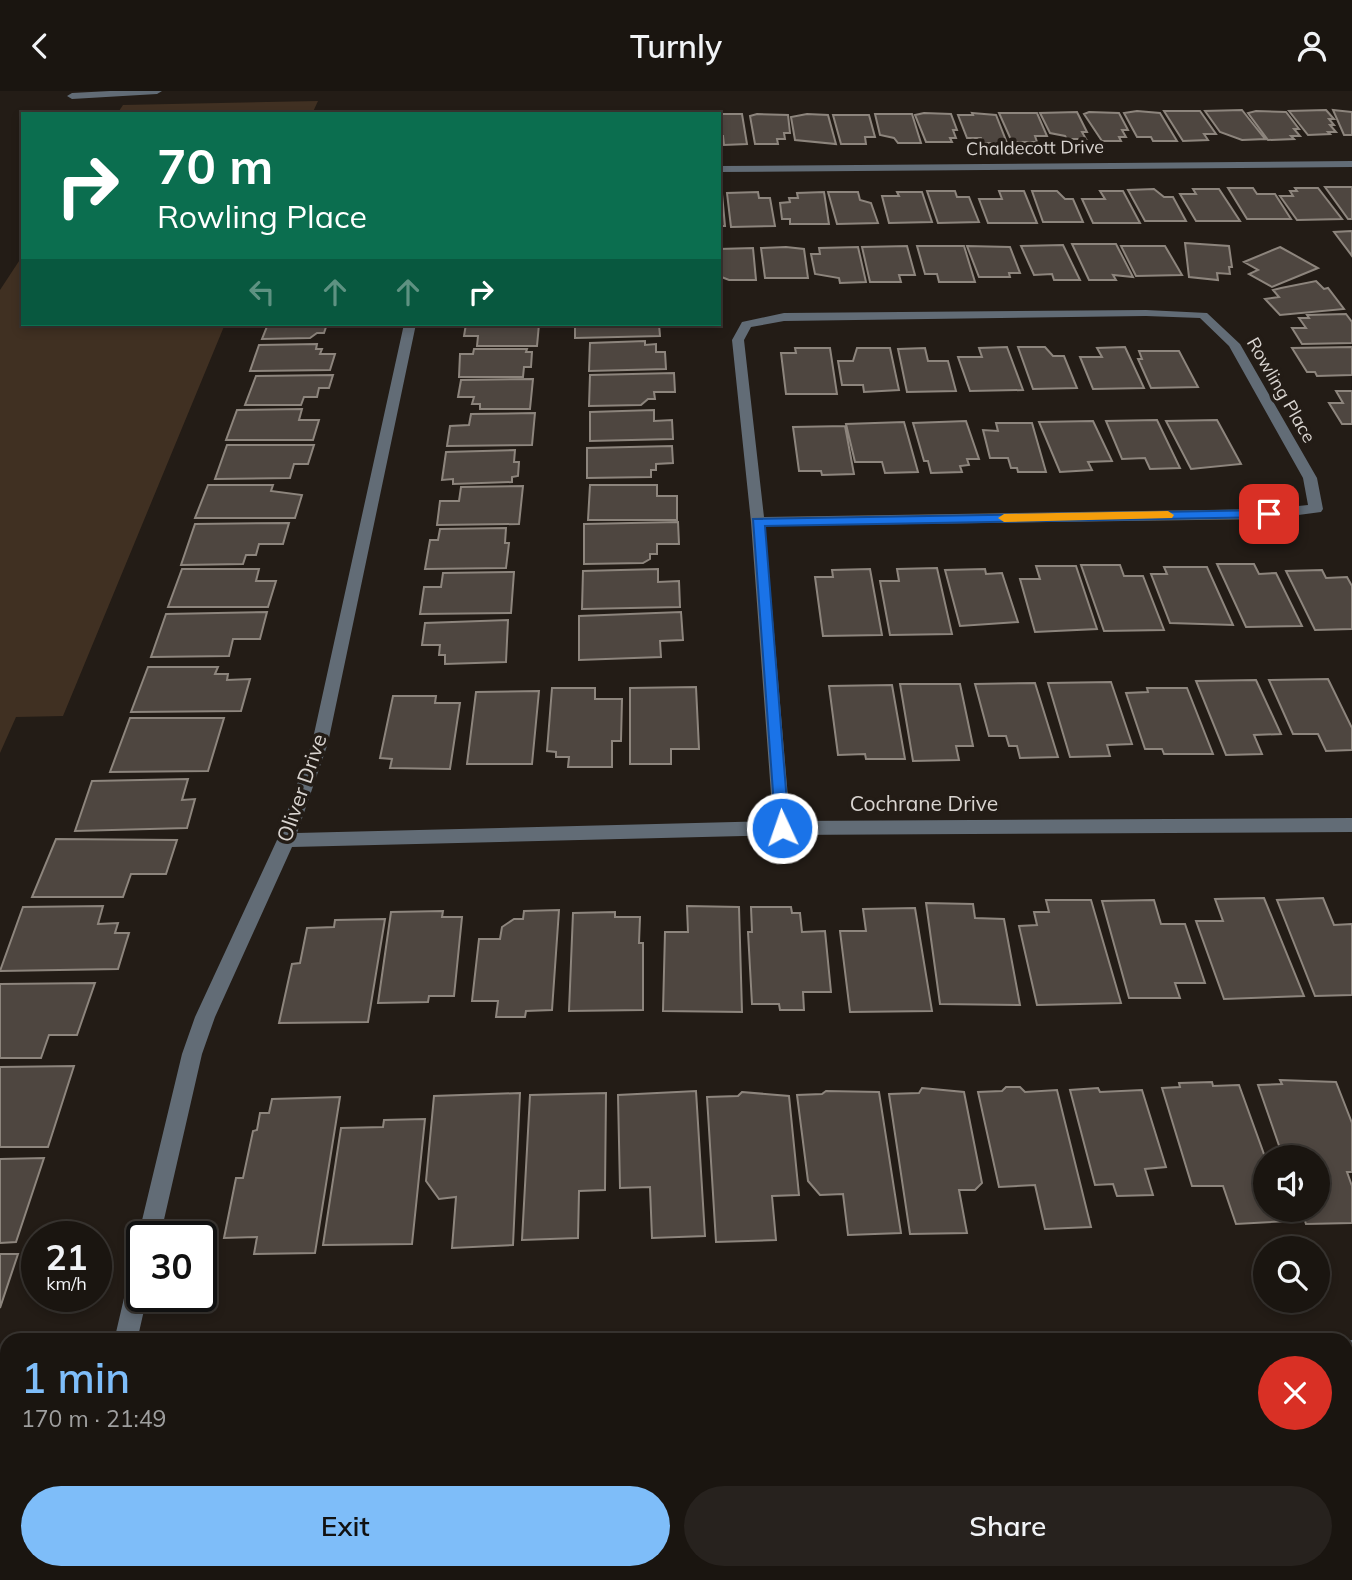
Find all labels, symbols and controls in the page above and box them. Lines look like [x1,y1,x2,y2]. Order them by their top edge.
text: Turnly [630,26,722,66]
icon: back [21,27,59,65]
icon: person [1293,27,1331,65]
text: 70 m [157,135,273,196]
street label: Chaldecott Drive [966,135,1104,160]
icon: right [42,140,133,231]
text: Rowling Place [157,196,367,236]
icon: left [243,273,281,311]
icon: ahead [316,273,354,311]
icon: ahead [389,273,427,311]
icon: right [462,273,500,311]
street label: Rowling Place [1242,333,1321,447]
pin [1239,484,1299,544]
icon: arrive [1250,495,1288,533]
street label: Oliver Drive [270,730,332,845]
street label: Cochrane Drive [850,790,998,816]
position arrow [745,791,819,865]
map controls [1253,1145,1330,1313]
button: sound [1253,1145,1330,1222]
speed limit sign: 30 [126,1221,217,1312]
text: 21 [45,1235,88,1279]
button: search [1253,1236,1330,1313]
text: km/h [46,1272,87,1295]
text: 1 min [21,1351,130,1404]
button: close [1258,1356,1332,1430]
text: 170 m · 21:49 [21,1404,166,1433]
button: Exit [21,1486,670,1566]
button: Share [684,1486,1332,1566]

